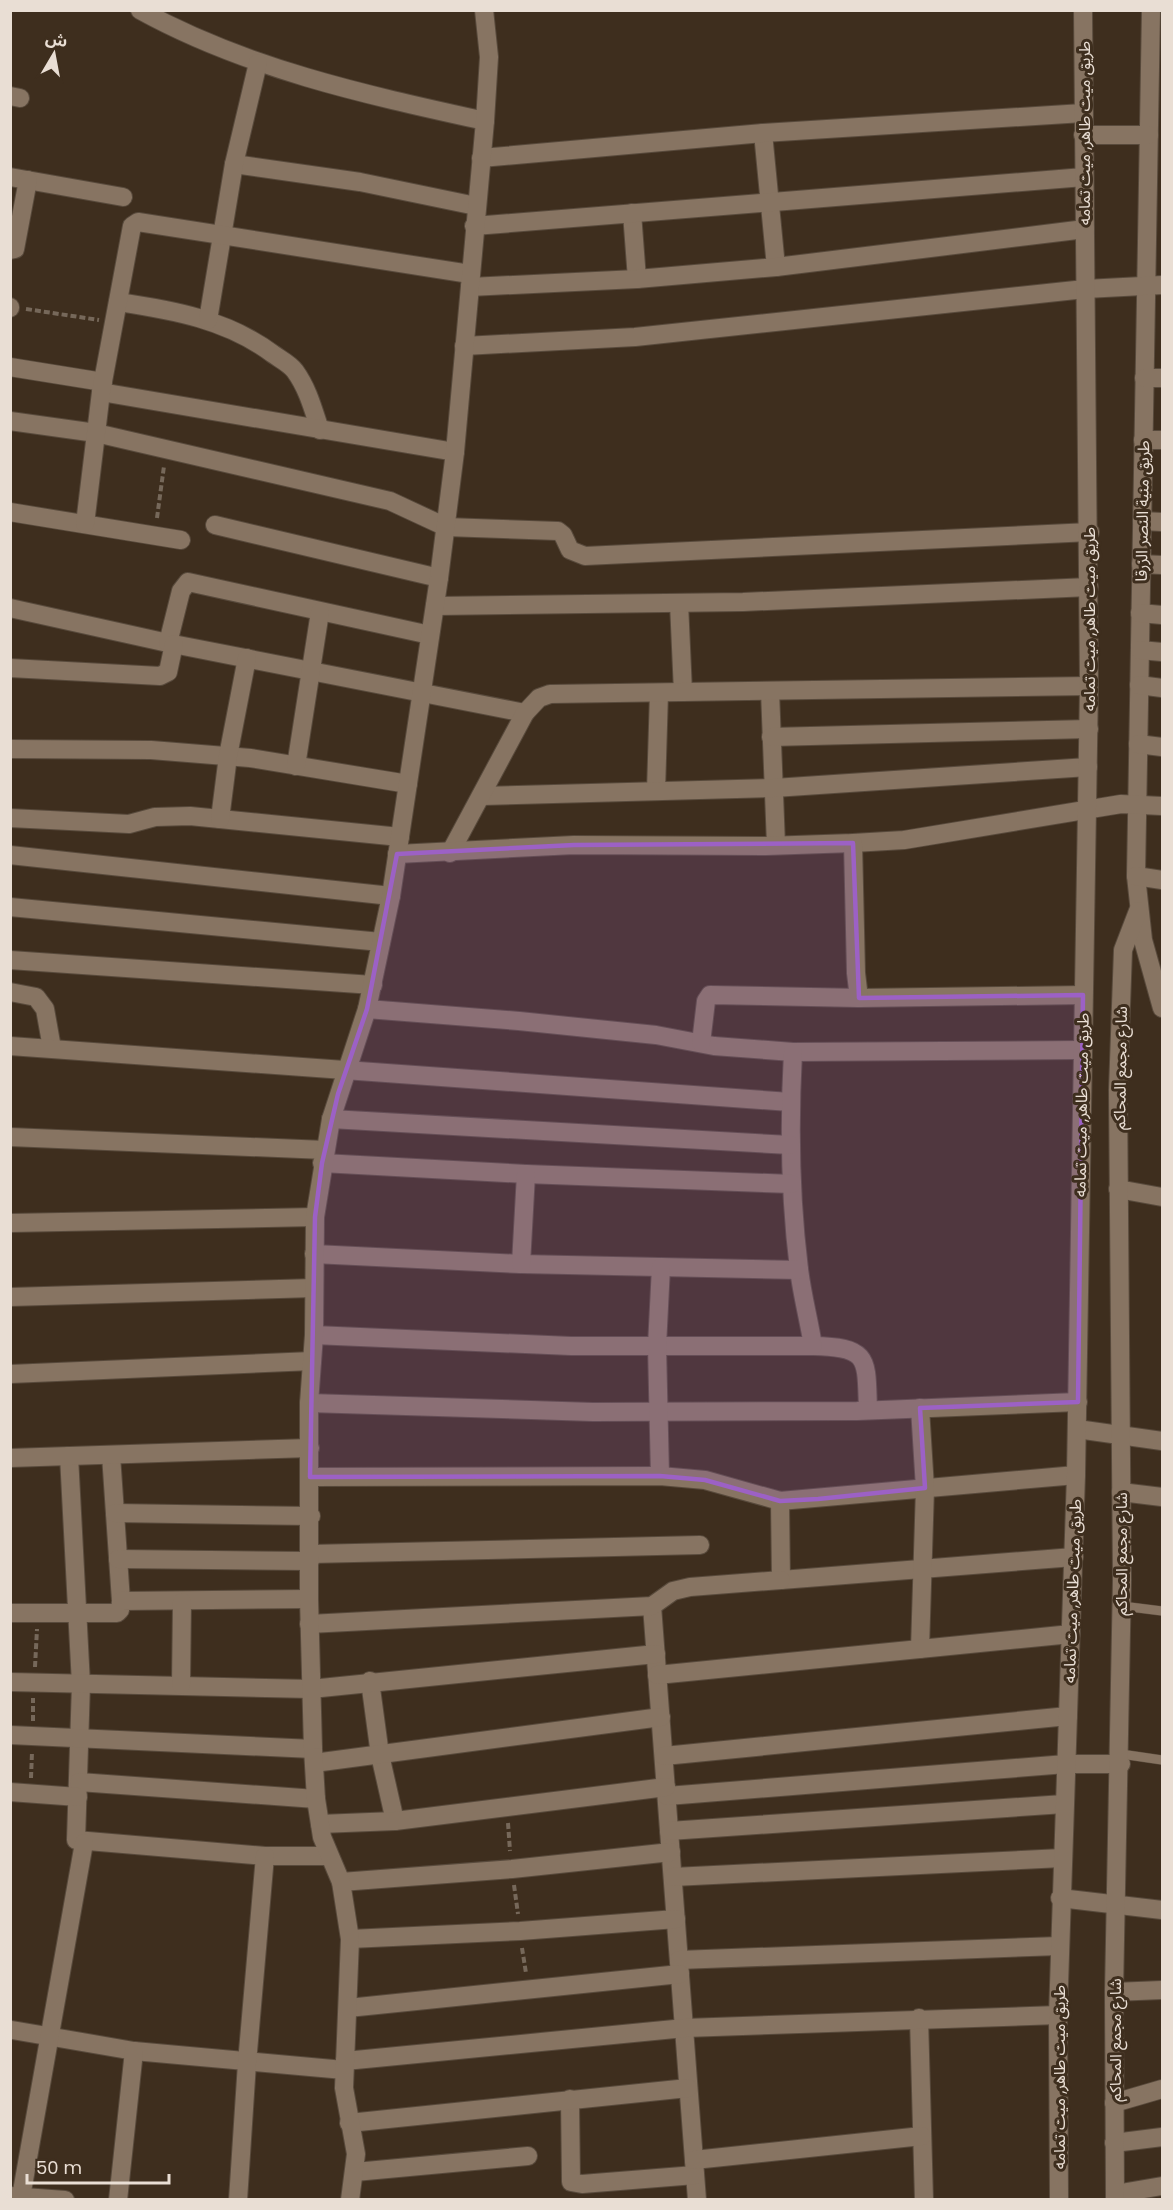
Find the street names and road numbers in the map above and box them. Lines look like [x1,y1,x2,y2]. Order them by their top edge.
street label: طريق ميت طاهر, ميت تمامه [1073,41,1096,225]
street label: طريق منية النصر الزرقا [1130,440,1155,582]
street label: طريق ميت طاهر, ميت تمامه [1078,527,1101,711]
street label: شارع مجمع المحاكم [1108,1006,1134,1130]
street label: طريق ميت طاهر, ميت تمامه [1068,1013,1095,1197]
street label: شارع مجمع المحاكم [1110,1492,1134,1616]
street label: طريق ميت طاهر, ميت تمامه [1058,1498,1087,1683]
street label: شارع مجمع المحاكم [1104,1978,1128,2102]
street label: طريق ميت طاهر, ميت تمامه [1048,1985,1071,2169]

